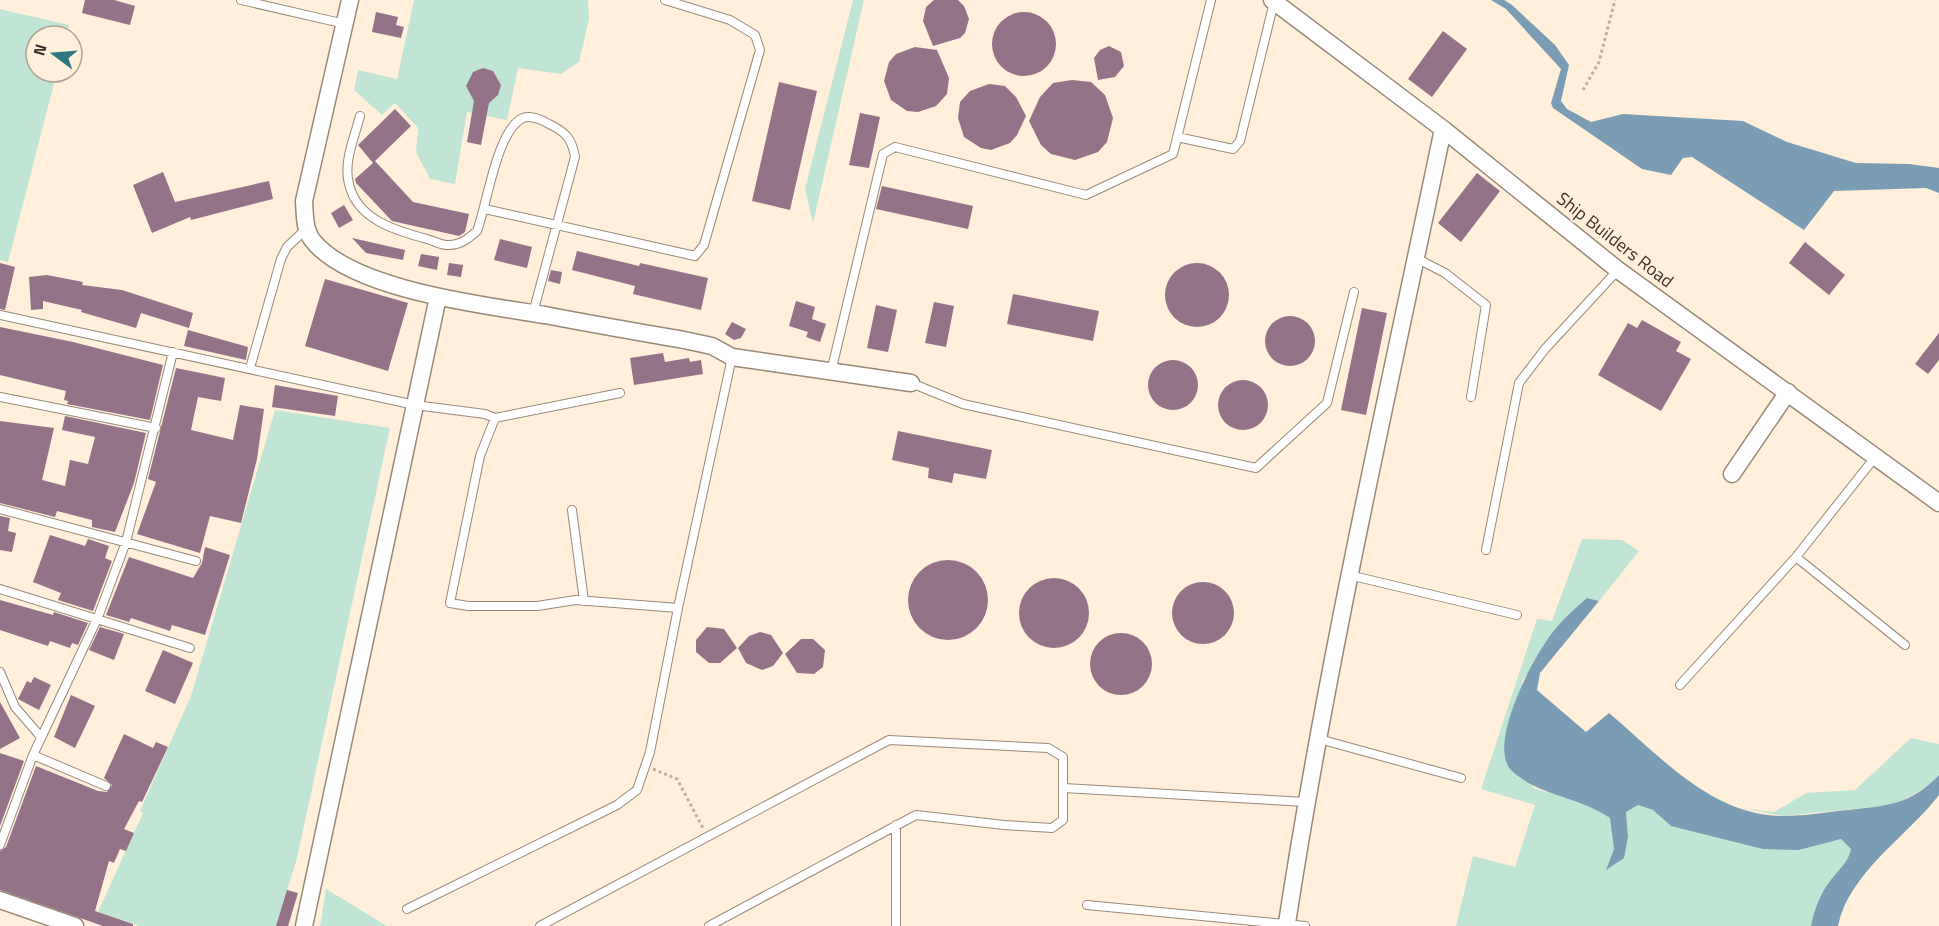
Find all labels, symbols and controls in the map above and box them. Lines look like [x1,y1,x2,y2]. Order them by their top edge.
north arrow [24,24,84,84]
text: N [27,41,53,59]
street label: Ship Builders Road [1551,185,1679,294]

